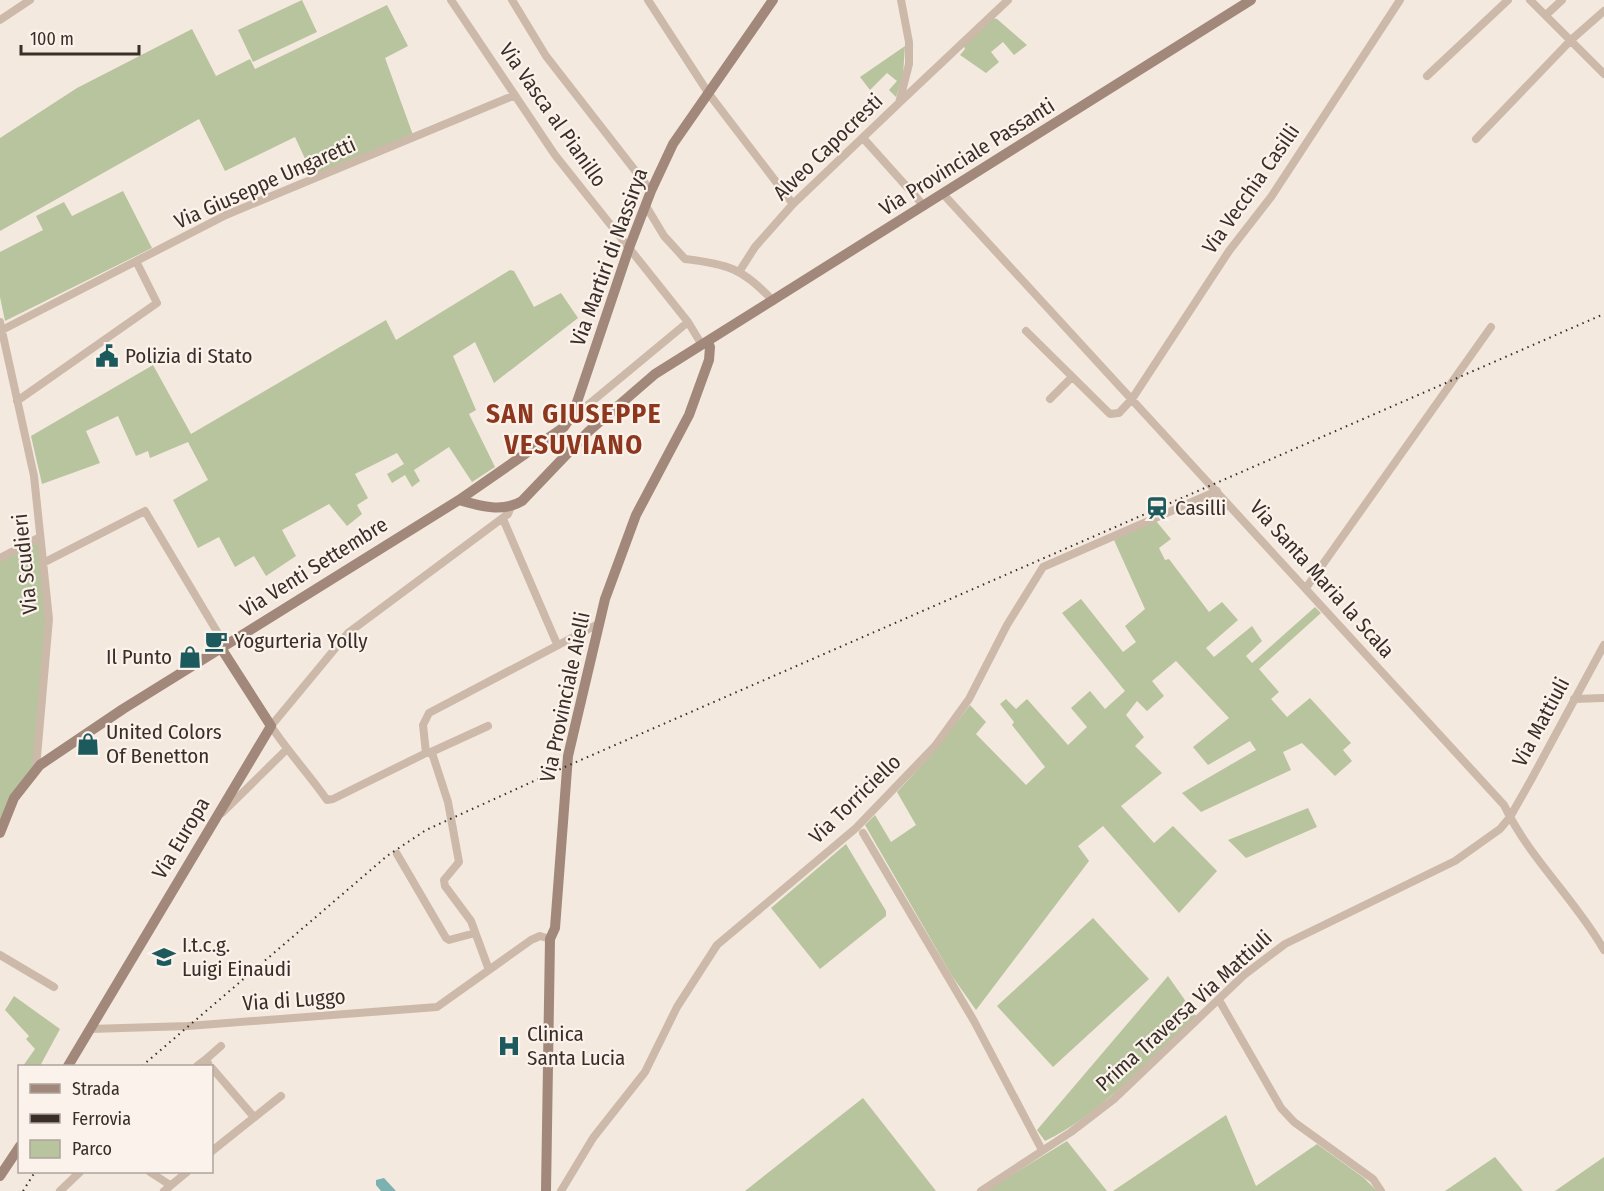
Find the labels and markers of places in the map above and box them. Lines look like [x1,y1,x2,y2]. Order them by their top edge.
public building icon: Polizia di Stato [94,343,120,369]
place label: Polizia di Stato [125,343,253,369]
station icon: Casilli [1144,495,1170,521]
place label: Casilli [1175,495,1226,521]
cafe icon: Yogurteria Yolly [203,628,229,654]
place label: Yogurteria Yolly [234,628,368,654]
place label: Il Punto [106,644,172,670]
shop icon: Il Punto [177,644,203,670]
place label: United Colors Of Benetton [106,719,222,769]
shop icon: United Colors Of Benetton [75,731,101,757]
place label: I.t.c.g. Luigi Einaudi [182,932,291,982]
school or university icon: I.t.c.g. Luigi Einaudi [151,944,177,970]
place label: Clinica Santa Lucia [527,1021,625,1071]
hospital icon: Clinica Santa Lucia [496,1033,522,1059]

